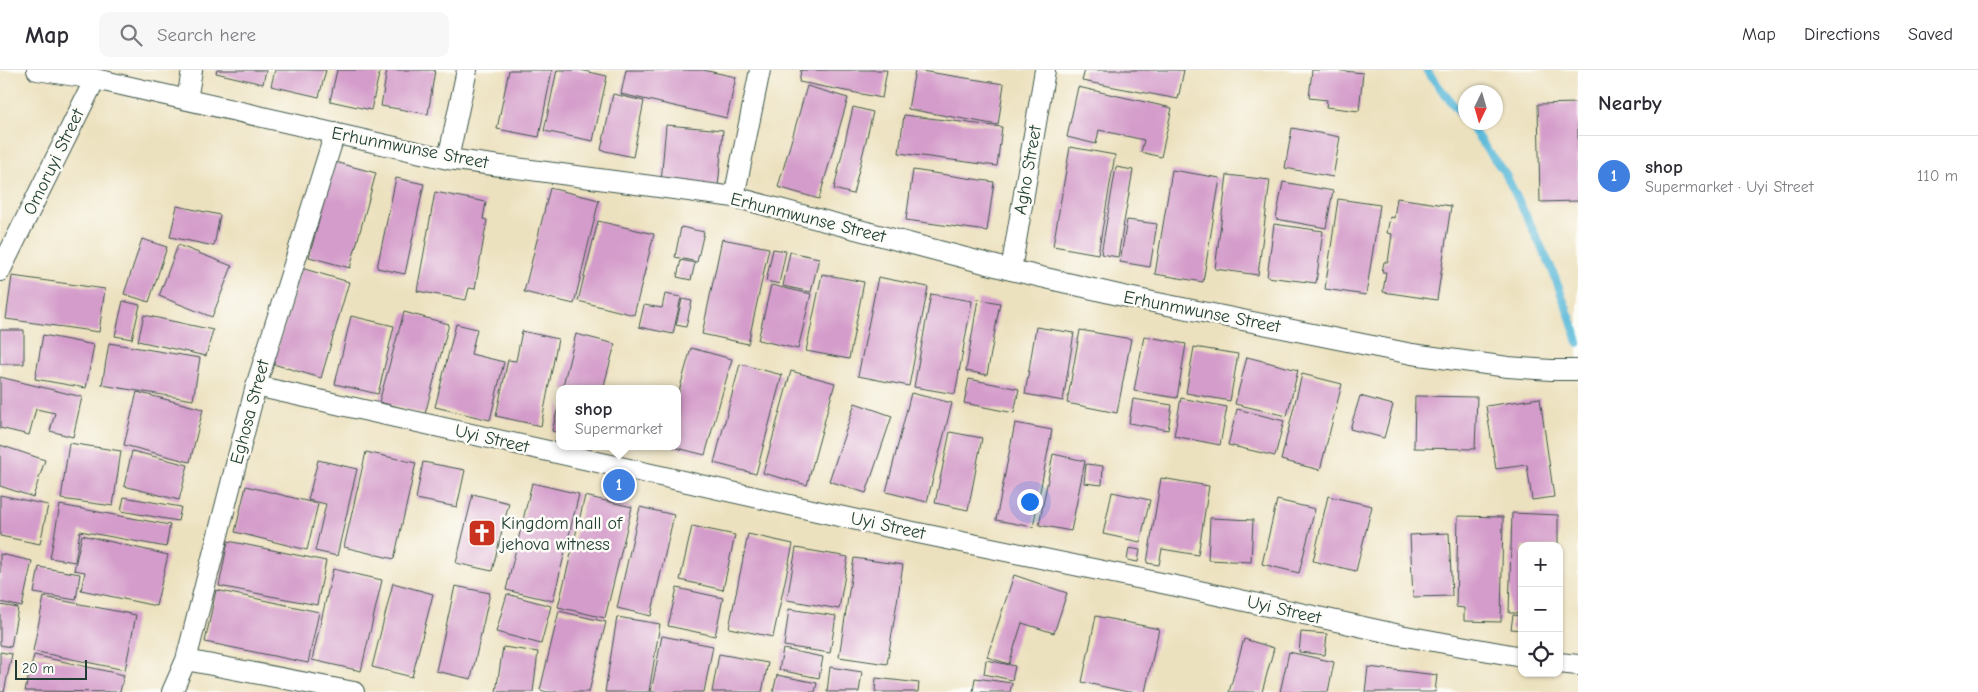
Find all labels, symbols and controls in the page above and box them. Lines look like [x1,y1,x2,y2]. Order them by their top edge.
search box [99,12,449,57]
text: Map [25,21,69,49]
icon: search [117,21,145,49]
text: Search here [157,24,256,46]
text: Map [1742,24,1776,45]
text: Directions [1804,24,1880,45]
text: Saved [1908,24,1953,45]
north arrow [1458,85,1503,130]
text: Nearby [1598,91,1662,115]
street label: Omoruyi Street [19,105,89,219]
street label: Erhunmwunse Street [330,123,491,174]
street label: Agho Street [1010,123,1046,216]
text: shop [1645,156,1683,178]
text: 1 [1611,167,1617,185]
text: 110 m [1917,167,1958,185]
text: Supermarket · Uyi Street [1645,178,1813,196]
street label: Erhunmwunse Street [728,189,889,248]
street label: Erhunmwunse Street [1122,287,1283,338]
street label: Eghosa Street [226,357,274,467]
popup [556,385,681,450]
text: shop [575,398,612,420]
street label: Uyi Street [453,420,532,458]
text: Supermarket [575,420,662,438]
pin: 1 [603,466,635,504]
your location [1017,489,1043,515]
street label: Uyi Street [849,508,928,544]
place label: Kingdom hall of jehova witness [499,513,623,555]
church icon: Kingdom hall of jehova witness [467,518,497,548]
map controls [1518,542,1563,677]
button: + [1518,542,1563,587]
button: − [1518,587,1563,632]
street label: Uyi Street [1245,591,1324,629]
button: locate [1518,632,1563,677]
scale bar [15,657,88,680]
text: 20 m [22,660,54,677]

